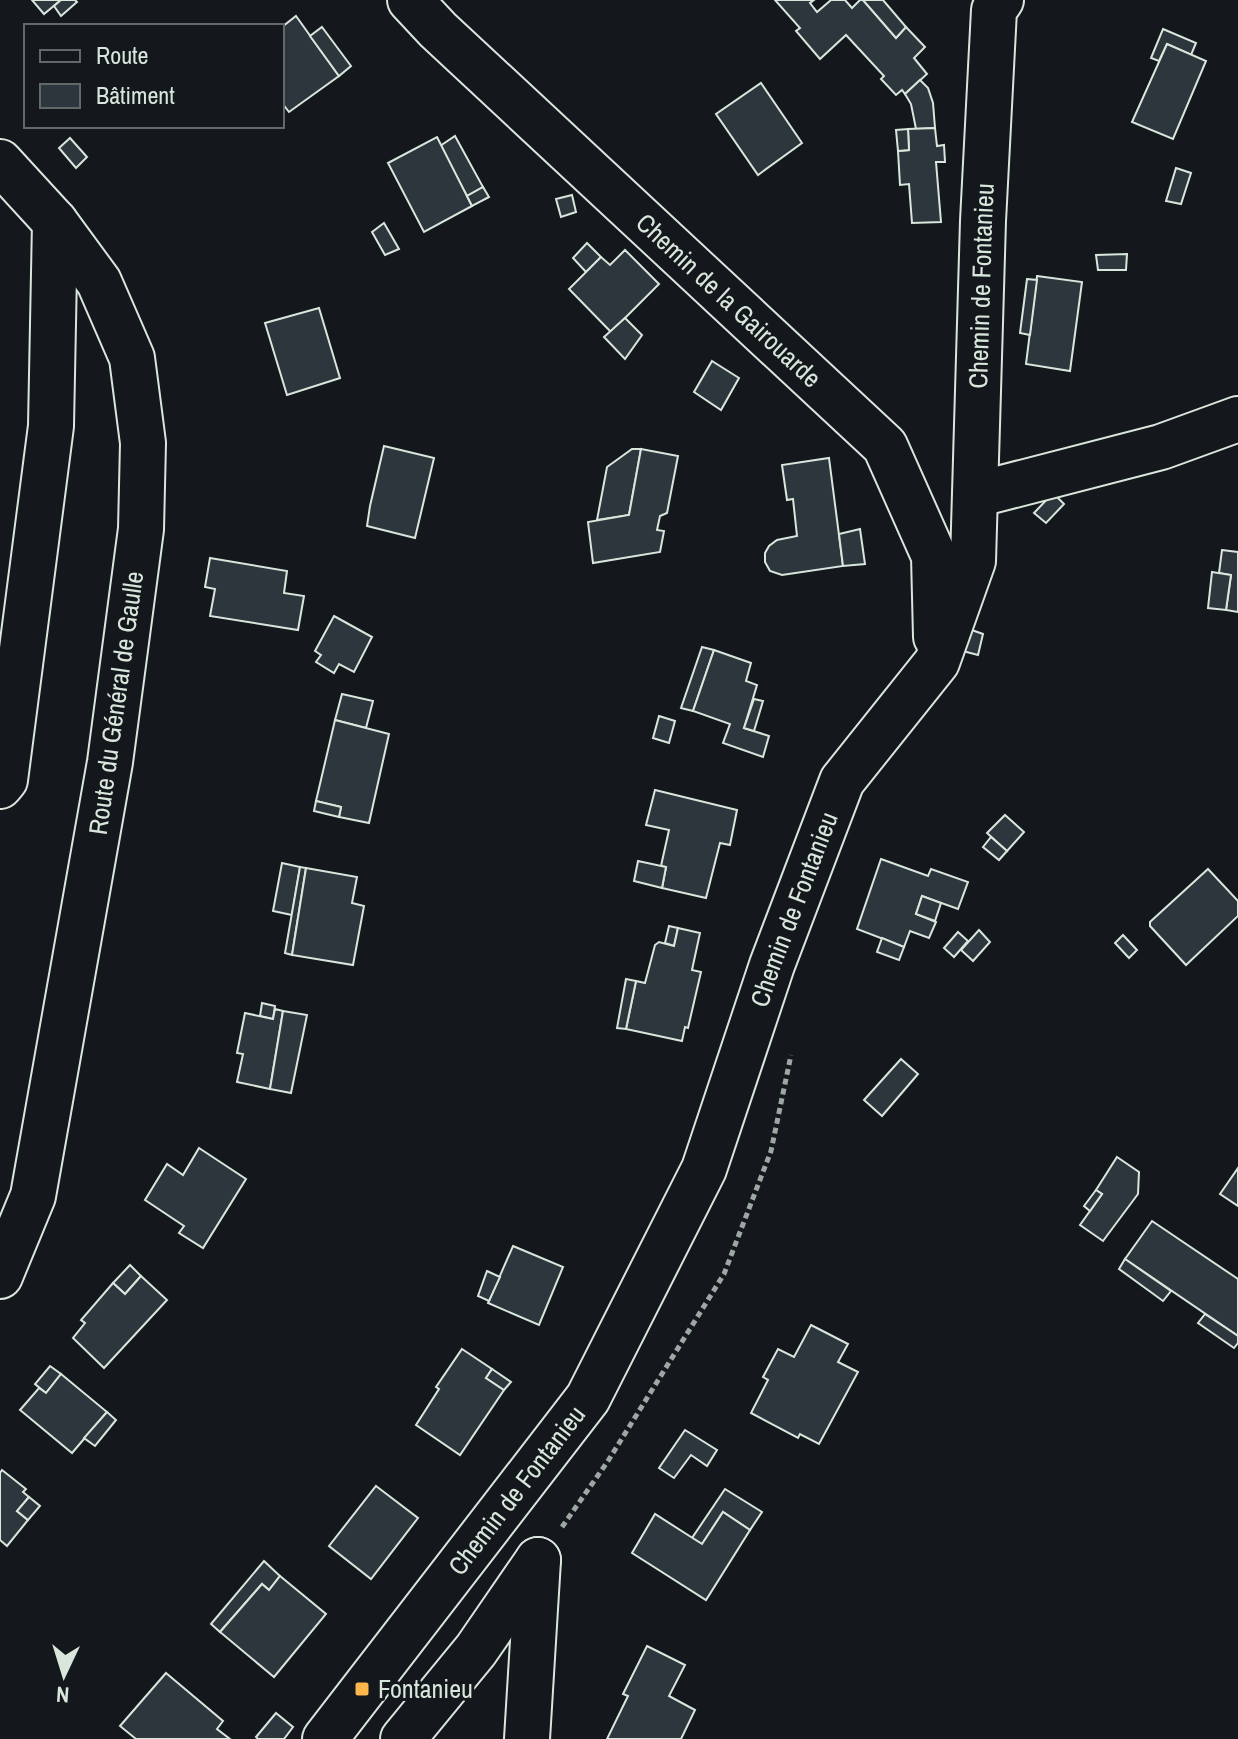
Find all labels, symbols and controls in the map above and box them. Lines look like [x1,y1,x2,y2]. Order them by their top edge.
legend [24,24,284,128]
text: Route [96,39,149,71]
text: Bâtiment [96,79,175,111]
street label: Chemin de Fontanieu [960,182,1002,389]
street label: Chemin de la Gairouarde [629,205,829,395]
street label: Route du Général de Gaulle [80,569,151,837]
street label: Chemin de Fontanieu [741,807,846,1011]
street label: Chemin de Fontanieu [440,1398,593,1582]
north arrow [24,1635,104,1715]
place label: Fontanieu [378,1671,473,1706]
text: N [55,1680,70,1710]
marker: Fontanieu [353,1680,371,1698]

